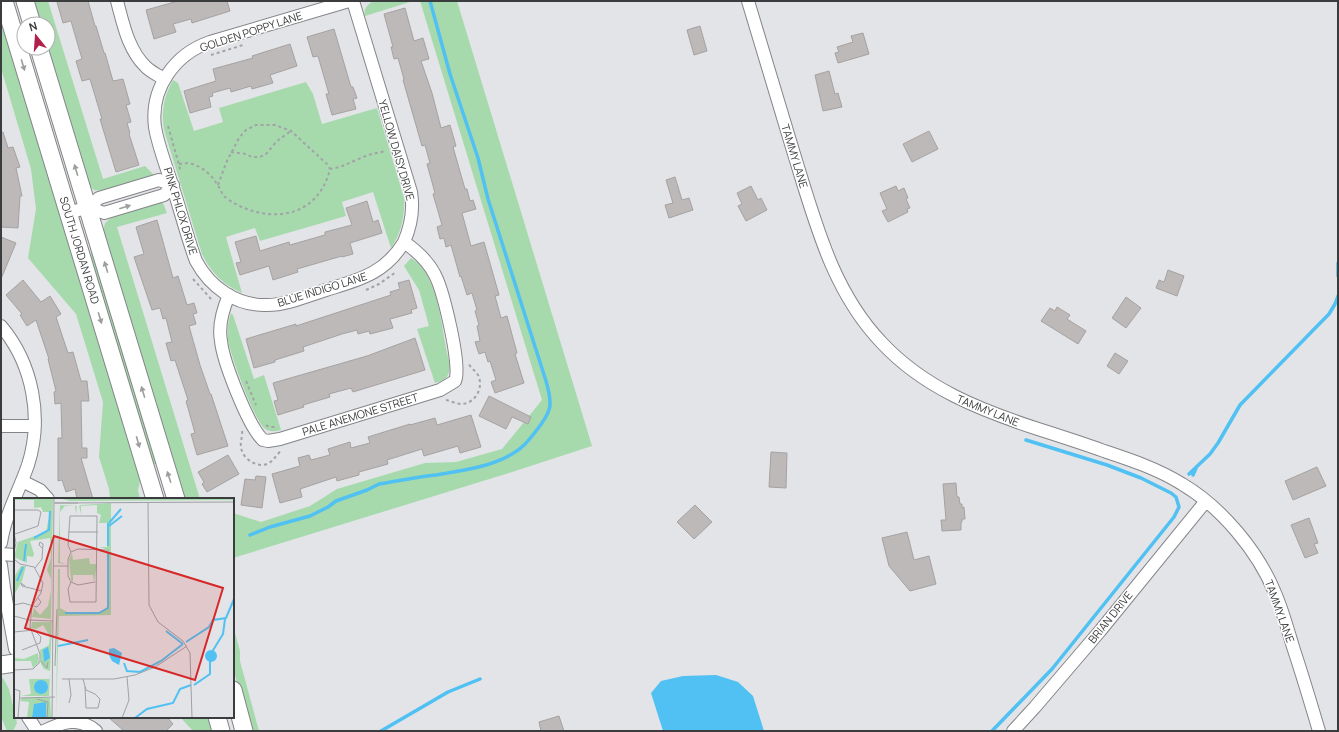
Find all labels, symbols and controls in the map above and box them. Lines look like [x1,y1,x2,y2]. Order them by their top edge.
street label: GOLDEN POPPY LANE [198,7,304,55]
north arrow [16,16,56,56]
text: N [27,18,39,34]
one-way arrow [20,59,26,71]
street label: YELLOW DAISY DRIVE [375,98,419,202]
street label: TAMMY LANE [778,122,812,190]
one-way arrow [73,164,79,176]
street label: PINK PHLOX DRIVE [161,165,201,257]
street label: SOUTH JORDAN ROAD [57,194,103,306]
one-way arrow [119,204,131,210]
one-way arrow [103,261,109,273]
street label: BLUE INDIGO LANE [275,268,369,310]
one-way arrow [97,312,103,324]
one-way arrow [140,386,146,398]
street label: PALE ANEMONE STREET [300,389,420,439]
street label: TAMMY LANE [955,391,1021,429]
one-way arrow [135,436,141,448]
one-way arrow [166,471,172,483]
inset map [14,498,234,718]
street label: TAMMY LANE [1262,577,1298,645]
street label: BRIAN DRIVE [1084,588,1136,646]

